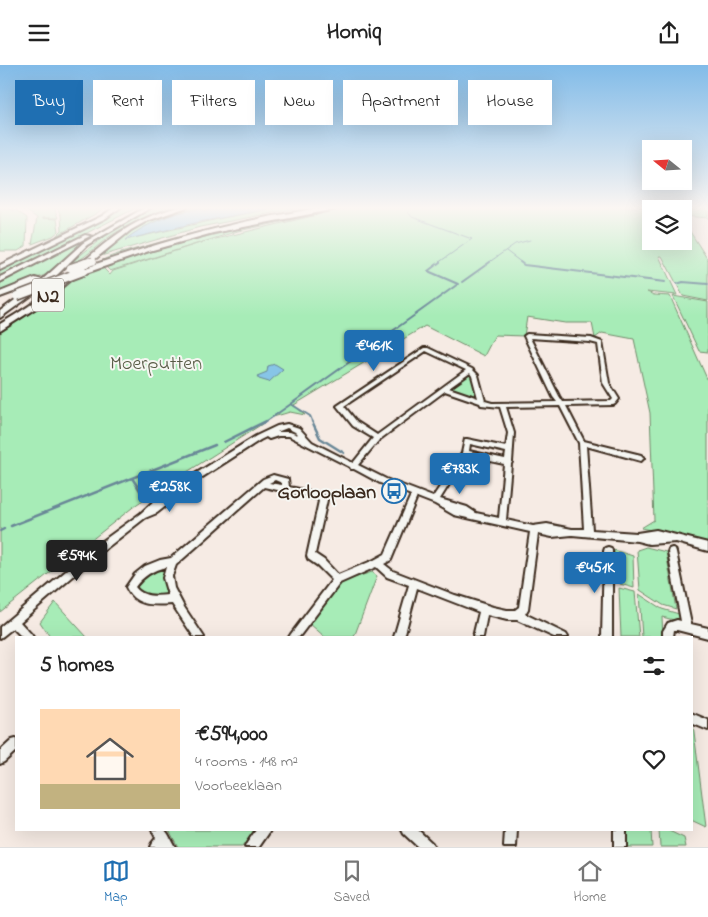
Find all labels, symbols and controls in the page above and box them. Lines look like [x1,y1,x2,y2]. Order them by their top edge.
text: Homiq [327,17,381,49]
icon: menu [25,19,53,47]
icon: share [655,19,683,47]
chip: Buy [15,80,83,125]
chip: Rent [93,80,162,125]
chip: Filters [172,80,255,125]
chip: New [265,80,333,125]
chip: Apartment [343,80,458,125]
chip: House [468,80,552,125]
north arrow [642,140,692,190]
map controls [642,140,692,250]
button: layers [642,200,692,250]
road number: N2 [32,279,64,311]
pin: €461K [339,329,409,372]
text: €461K [355,334,393,358]
park label: Moerputten [110,350,202,379]
pin: €783K [425,453,495,495]
text: €783K [441,457,479,481]
pin: €258K [135,471,205,513]
text: €258K [149,475,191,499]
bus stop icon: Gorlooplaan [381,478,407,504]
place label: Gorlooplaan [278,479,376,508]
pin: €594K [42,539,112,582]
text: €594K [57,544,97,568]
pin: €451K [560,551,630,594]
text: €451K [575,556,615,580]
text: 5 homes [40,651,115,681]
icon: filters [640,652,668,680]
text: €594,000 [195,720,267,750]
icon: home [80,729,140,789]
icon: heart [640,745,668,773]
text: 4 rooms · 148 m² [195,750,298,774]
text: Voorbeeklaan [195,774,282,798]
tab: Map [102,857,130,908]
tab: Saved [333,857,370,908]
tab: Home [574,857,606,908]

